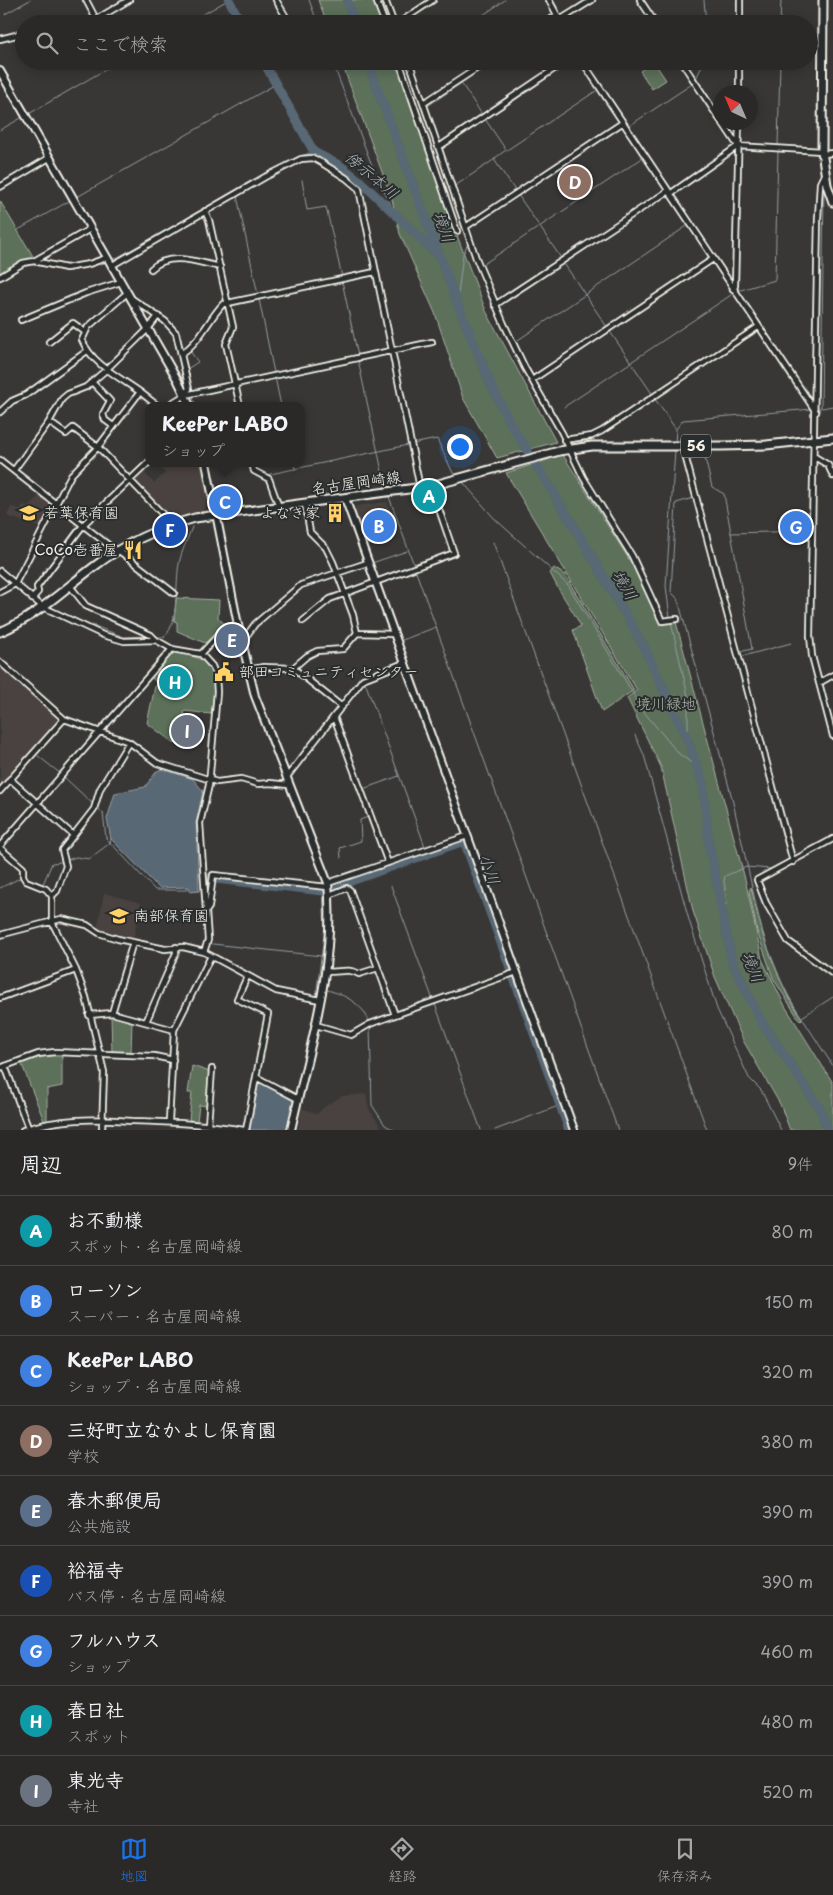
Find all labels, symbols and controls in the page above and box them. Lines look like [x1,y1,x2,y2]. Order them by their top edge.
search box [15,15,818,70]
icon: search [33,29,61,57]
text: ここで検索 [73,29,168,57]
north arrow [713,85,758,130]
water label: 傍示本川 [340,144,405,204]
pin: D [559,163,591,201]
water label: 境川 [428,208,462,246]
popup [145,402,305,467]
text: KeePer LABO [162,409,288,437]
your location [447,434,473,460]
road number: 56 [681,434,711,458]
text: ショップ [162,437,225,461]
street label: 名古屋岡崎線 [310,464,402,499]
pin: A [413,477,445,515]
pin: C [209,483,241,521]
place label: 若葉保育園 [44,500,119,523]
place label: よなき家 [260,500,320,523]
school or university icon: 若葉保育園 [18,502,40,524]
building icon: よなき家 [324,502,346,524]
pin: B [363,507,395,545]
pin: G [780,508,812,546]
pin: F [154,511,186,549]
place label: CoCo壱番屋 [34,537,118,560]
restaurant icon: CoCo壱番屋 [122,539,144,561]
water label: 境川 [607,565,644,604]
pin: E [216,621,248,659]
place label: 部田コミュニティセンター [239,659,418,682]
public building icon: 部田コミュニティセンター [213,661,235,683]
pin: H [159,663,191,701]
park label: 境川緑地 [636,691,696,714]
pin: I [171,712,203,750]
water label: 小川 [474,850,508,888]
place label: 南部保育園 [134,903,209,926]
school or university icon: 南部保育園 [108,905,130,927]
water label: 境川 [737,947,771,986]
text: 周辺 [20,1147,62,1179]
text: 9件 [788,1151,813,1175]
text: お不動様 [67,1205,143,1233]
text: A [30,1219,42,1243]
text: 80 m [771,1219,813,1243]
text: スポット · 名古屋岡崎線 [67,1233,242,1257]
text: ローソン [67,1275,143,1303]
text: B [31,1289,41,1313]
text: 150 m [765,1289,813,1313]
text: スーパー · 名古屋岡崎線 [67,1303,241,1327]
text: KeePer LABO [67,1345,193,1373]
text: C [30,1359,42,1383]
text: 320 m [762,1359,813,1383]
text: ショップ · 名古屋岡崎線 [67,1373,241,1397]
text: 三好町立なかよし保育園 [67,1415,276,1443]
text: D [30,1429,42,1453]
text: 380 m [761,1429,813,1453]
text: 学校 [67,1443,99,1467]
text: 春木郵便局 [67,1485,162,1513]
text: E [31,1499,41,1523]
text: 390 m [762,1499,813,1523]
text: 公共施設 [67,1513,131,1537]
text: 裕福寺 [67,1555,124,1583]
text: F [31,1569,41,1593]
text: 390 m [762,1569,813,1593]
text: バス停 · 名古屋岡崎線 [67,1583,226,1607]
text: フルハウス [67,1625,160,1653]
text: G [29,1639,43,1663]
text: 460 m [761,1639,813,1663]
text: ショップ [67,1653,130,1677]
text: 春日社 [67,1695,124,1723]
text: H [30,1709,42,1733]
text: 480 m [761,1709,813,1733]
text: スポット [67,1723,131,1747]
text: 東光寺 [67,1765,124,1793]
text: I [33,1779,39,1803]
text: 520 m [762,1779,813,1803]
text: 寺社 [67,1793,99,1817]
tab: 地図 [120,1835,148,1886]
tab: 経路 [388,1835,416,1886]
tab: 保存済み [657,1835,713,1886]

